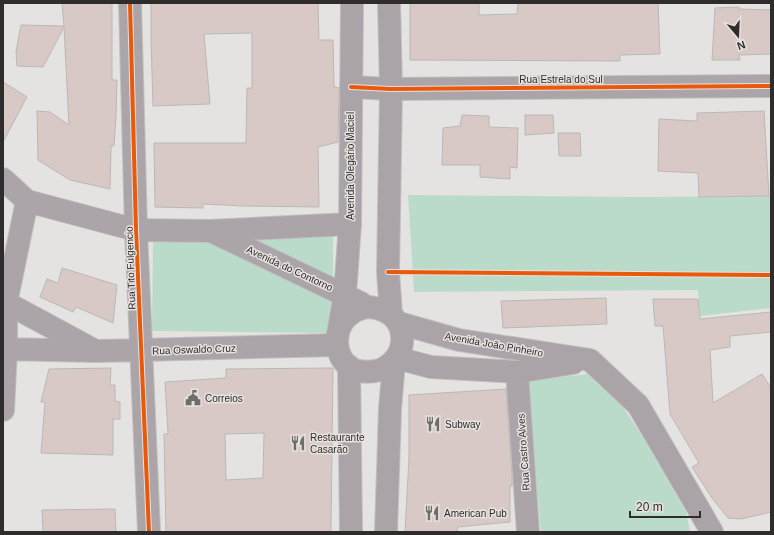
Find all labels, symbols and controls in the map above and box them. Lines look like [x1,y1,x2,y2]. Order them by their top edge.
north arrow [718,16,758,56]
text: N [735,38,747,52]
street label: Rua Estrela do Sul [519,74,603,85]
street label: Avenida Olegário Maciel [345,112,356,220]
street label: Rua Tito Fulgencio [124,226,137,310]
street label: Avenida do Contorno [245,244,335,293]
street label: Avenida João Pinheiro [444,330,544,359]
street label: Rua Oswaldo Cruz [152,343,236,356]
public building icon: Correios [184,389,202,407]
place label: Correios [205,393,243,404]
street label: Rua Castro Alves [515,413,532,491]
restaurant icon: Subway [424,415,442,433]
place label: Subway [445,419,481,430]
place label: Restaurante Casarão [310,432,365,455]
restaurant icon: Restaurante Casarão [289,434,307,452]
scale bar [630,493,700,519]
text: 20 m [636,500,663,514]
restaurant icon: American Pub [423,504,441,522]
place label: American Pub [444,508,507,519]

